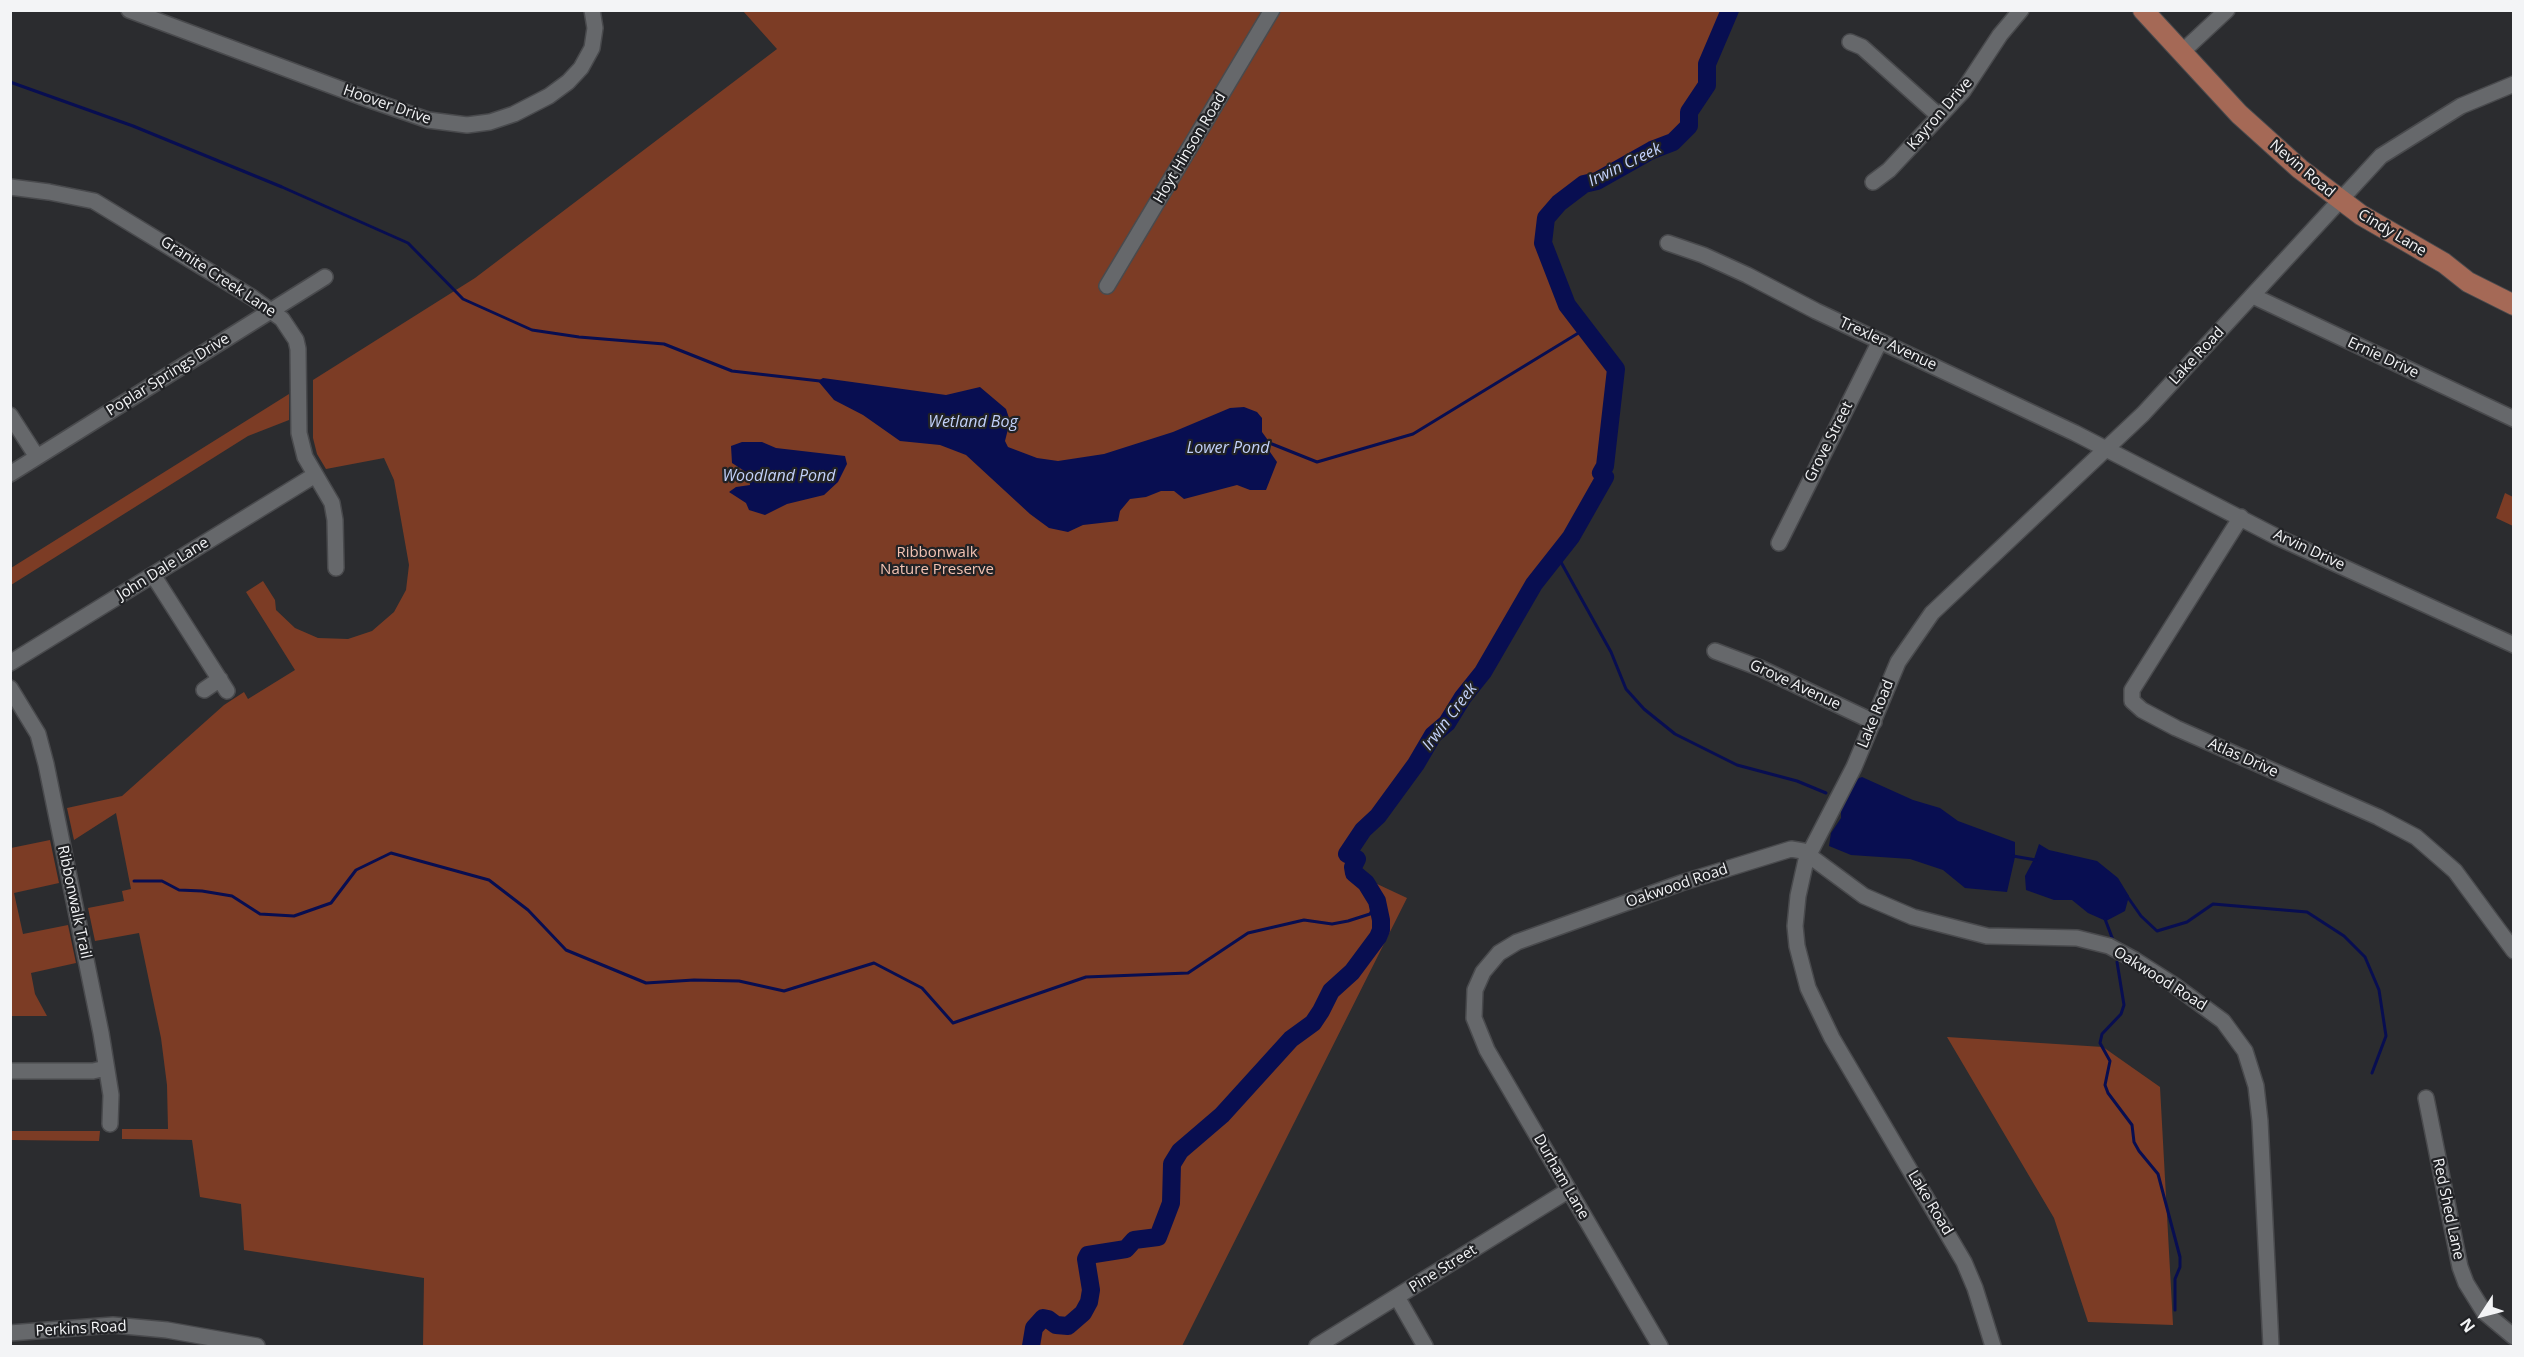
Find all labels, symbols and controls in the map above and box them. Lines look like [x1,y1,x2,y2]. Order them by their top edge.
street label: Kayron Drive [1904,74,1976,154]
street label: Hoover Drive [341,82,433,128]
street label: Hoyt Hinson Road [1150,89,1230,207]
street label: Nevin Road [2266,136,2338,202]
water label: Irwin Creek [1585,139,1665,191]
street label: Cindy Lane [2354,206,2430,260]
street label: Granite Creek Lane [157,233,279,321]
street label: Trexler Avenue [1837,314,1939,374]
street label: Lake Road [2166,323,2228,389]
street label: Poplar Springs Drive [103,330,233,420]
street label: Ernie Drive [2345,334,2421,382]
street label: Grove Street [1801,399,1857,485]
water label: Wetland Bog [928,412,1018,432]
water label: Lower Pond [1186,438,1270,458]
water label: Woodland Pond [722,466,836,486]
street label: Arvin Drive [2270,526,2348,574]
street label: John Dale Lane [114,534,212,604]
park label: Ribbonwalk Nature Preserve [880,544,994,579]
street label: Grove Avenue [1747,656,1843,714]
street label: Lake Road [1854,677,1898,751]
water label: Irwin Creek [1419,680,1481,754]
street label: Atlas Drive [2205,735,2281,781]
street label: Ribbonwalk Trail [53,844,95,960]
street label: Oakwood Road [1624,860,1730,912]
street label: Oakwood Road [2110,943,2210,1015]
street label: Durham Lane [1529,1131,1593,1223]
street label: Red Shed Lane [2428,1157,2468,1261]
street label: Lake Road [1904,1167,1956,1239]
street label: Pine Street [1406,1241,1480,1297]
north arrow [2452,1285,2512,1345]
text: N [2455,1314,2480,1337]
street label: Perkins Road [35,1318,127,1340]

